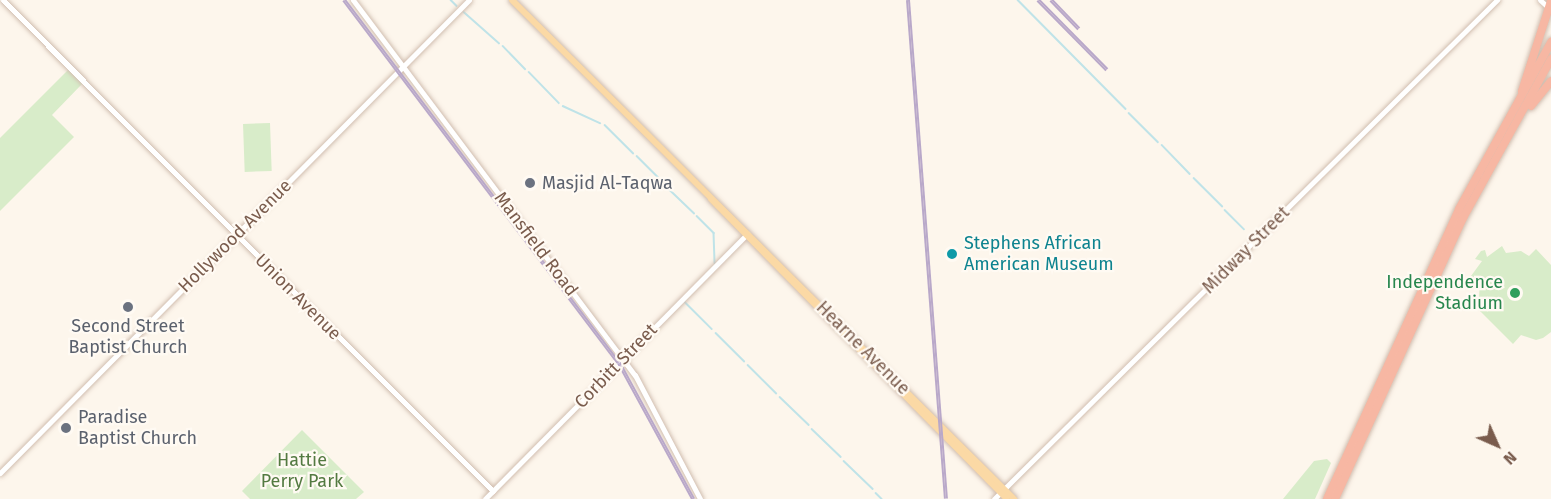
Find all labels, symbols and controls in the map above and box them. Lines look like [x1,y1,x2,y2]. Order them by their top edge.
place label: Masjid Al-Taqwa [542,172,673,194]
street label: Hollywood Avenue [174,175,296,297]
marker: Masjid Al-Taqwa [523,176,537,190]
street label: Mansfield Road [490,188,582,300]
street label: Midway Street [1198,202,1294,298]
place label: Stephens African American Museum [964,233,1114,276]
marker: Stephens African American Museum [945,247,959,261]
street label: Union Avenue [250,249,346,345]
place label: Independence Stadium [1386,272,1503,314]
marker: Independence Stadium [1508,286,1522,300]
street label: Hearne Avenue [812,297,914,399]
marker: Second Street Baptist Church [121,300,135,314]
place label: Second Street Baptist Church [68,316,188,358]
street label: Corbitt Street [570,319,662,413]
place label: Paradise Baptist Church [78,407,197,450]
north arrow [1467,415,1527,475]
marker: Paradise Baptist Church [59,421,73,435]
text: N [1500,448,1521,469]
park label: Hattie Perry Park [261,450,343,492]

